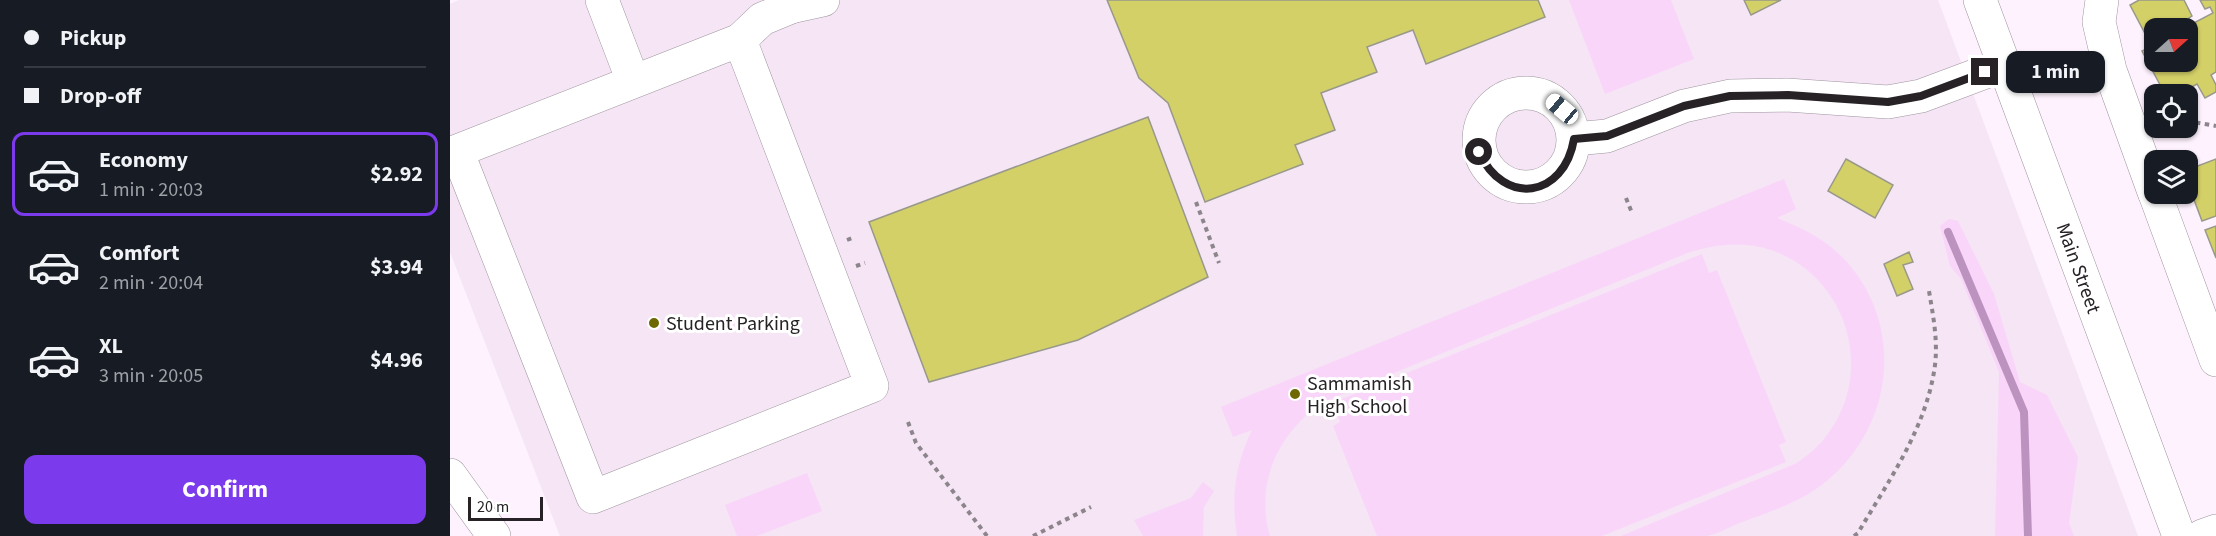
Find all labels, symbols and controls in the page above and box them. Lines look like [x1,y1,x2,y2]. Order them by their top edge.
north arrow [2144,18,2198,72]
map controls [2144,18,2198,204]
text: Pickup [60,22,126,54]
callout: 1 min [2006,51,2105,93]
route end [1971,58,1998,85]
text: 1 min [2031,58,2080,86]
text: Drop-off [60,80,141,112]
button: locate [2144,84,2198,138]
car [1542,91,1582,127]
route start [1465,138,1492,165]
text: Economy [99,144,188,176]
icon: car [27,147,81,201]
button: layers [2144,150,2198,204]
text: $2.92 [370,158,423,190]
text: 1 min · 20:03 [99,176,203,204]
street label: Main Street [2049,219,2107,318]
text: Comfort [99,237,180,269]
icon: car [27,240,81,294]
text: $3.94 [370,251,423,283]
text: 2 min · 20:04 [99,269,203,297]
place label: Student Parking [666,310,800,338]
marker: Student Parking [647,316,661,330]
text: XL [99,330,123,362]
icon: car [27,333,81,387]
text: $4.96 [370,344,423,376]
text: 3 min · 20:05 [99,362,203,390]
place label: Sammamish High School [1307,370,1412,421]
marker: Sammamish High School [1288,387,1302,401]
button: Confirm [24,455,426,524]
scale bar [468,494,543,522]
text: 20 m [477,496,509,518]

